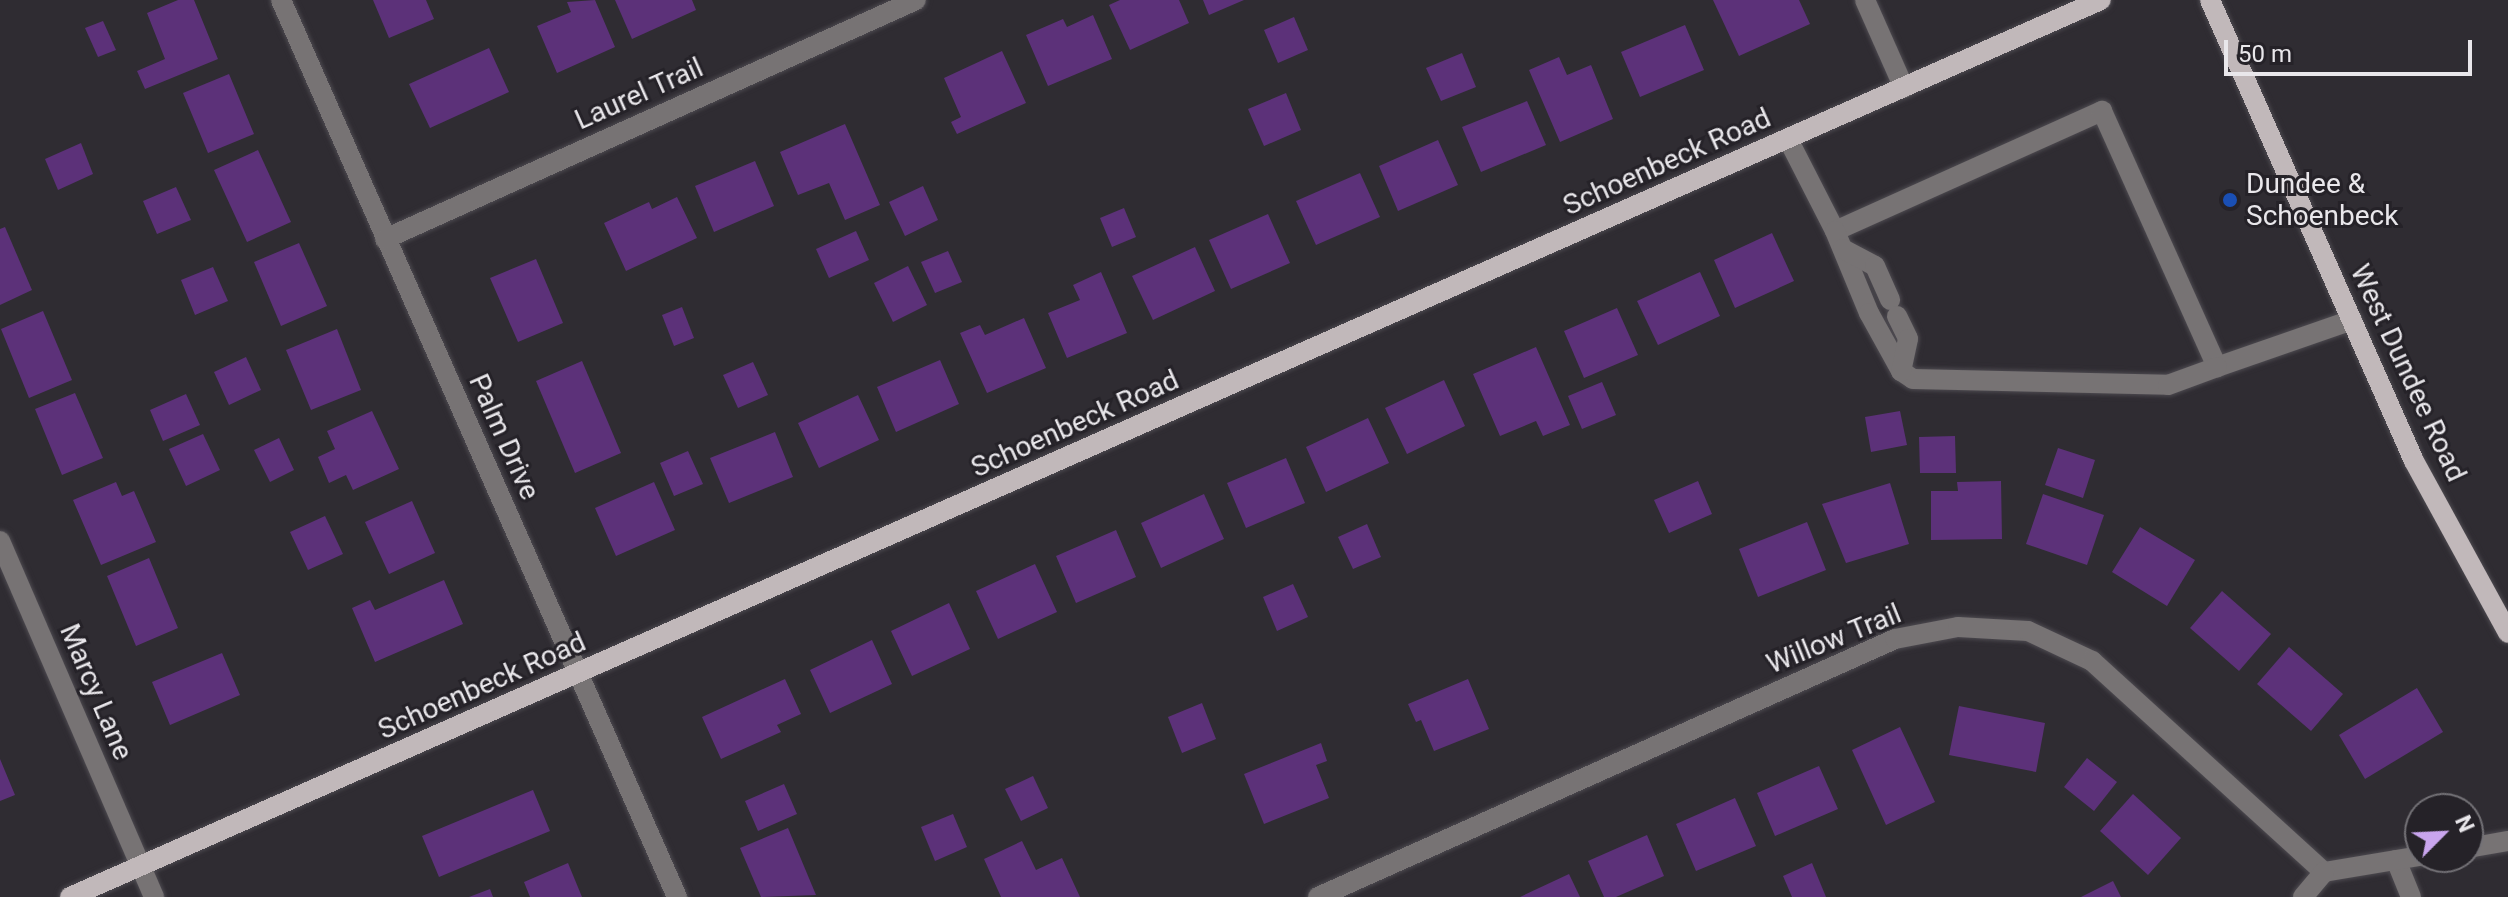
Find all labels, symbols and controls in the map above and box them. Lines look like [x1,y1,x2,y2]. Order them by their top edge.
scale bar [2228,24,2476,74]
text: 50 m [2238,40,2292,68]
street label: Laurel Trail [570,51,708,137]
street label: Schoenbeck Road [1558,101,1776,223]
place label: Dundee & Schoenbeck [2246,167,2398,233]
marker: Dundee & Schoenbeck [2221,191,2239,209]
street label: West Dundee Road [2343,259,2473,487]
street label: Schoenbeck Road [966,363,1184,485]
street label: Palm Drive [461,369,547,505]
street label: Willow Trail [1762,597,1906,681]
street label: Marcy Lane [52,619,140,765]
street label: Schoenbeck Road [373,625,591,747]
north arrow [2404,793,2484,873]
text: N [2450,812,2479,836]

